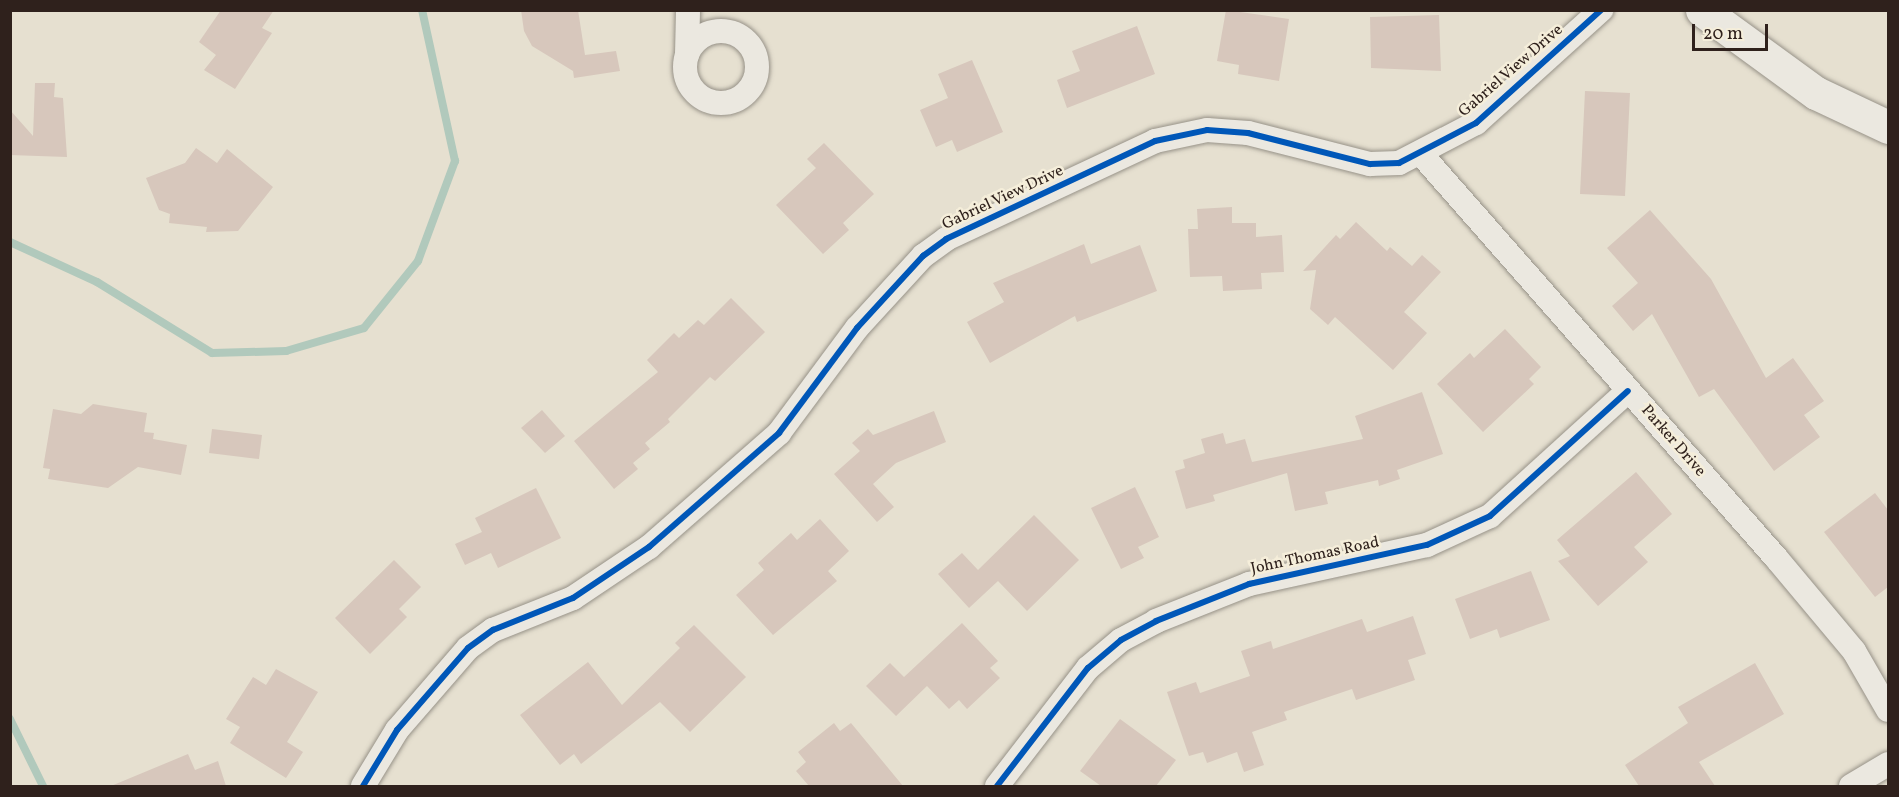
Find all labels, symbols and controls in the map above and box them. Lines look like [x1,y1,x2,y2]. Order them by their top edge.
scale bar [1695,12,1772,50]
street label: Gabriel View Drive [1455,20,1567,122]
text: 20 m [1703,22,1743,47]
street label: Gabriel View Drive [939,161,1067,235]
street label: Parker Drive [1637,401,1709,481]
street label: John Thomas Road [1249,533,1381,579]

